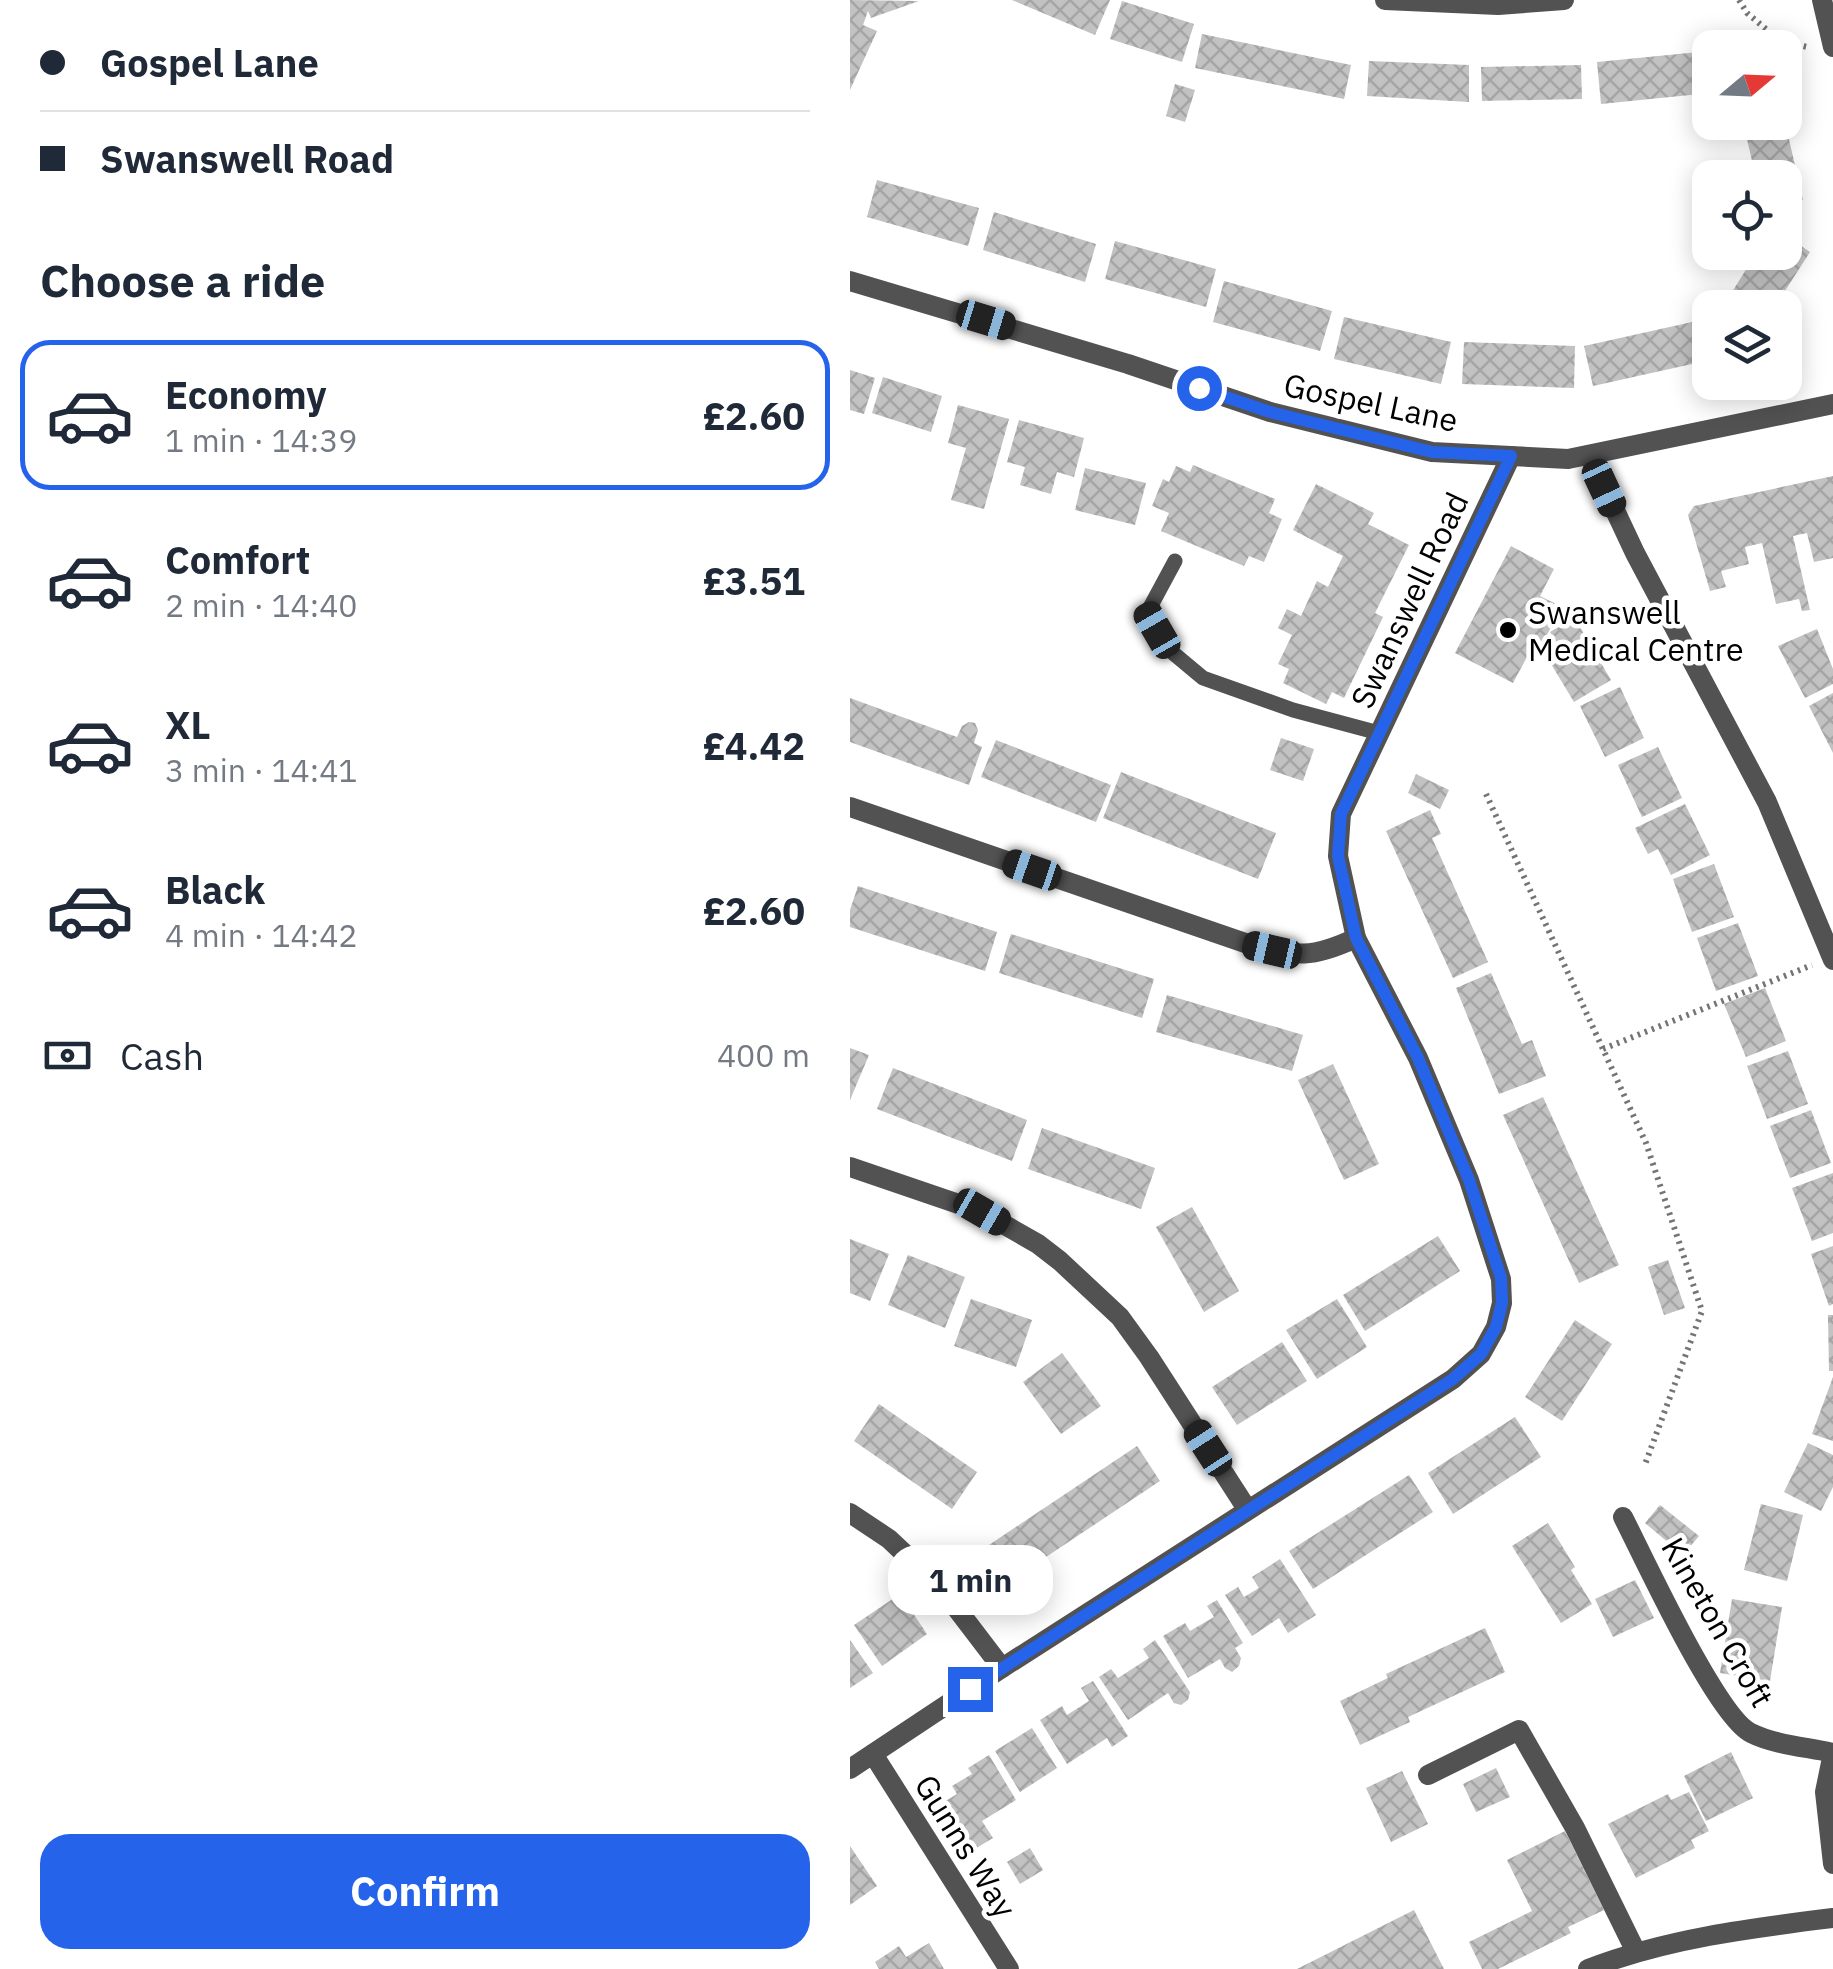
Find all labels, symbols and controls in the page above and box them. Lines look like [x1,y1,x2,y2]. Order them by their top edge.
north arrow [1692,30,1802,140]
map controls [1692,30,1802,400]
text: Gospel Lane [100,38,319,87]
text: Swanswell Road [100,134,394,183]
button: locate [1692,160,1802,270]
text: Choose a ride [40,251,325,309]
button: layers [1692,290,1802,400]
car [953,297,1019,343]
street label: Gospel Lane [1280,363,1462,441]
route start [1177,366,1222,411]
icon: car [45,370,135,460]
text: Economy [165,370,327,419]
text: £2.60 [703,391,805,440]
text: 1 min · 14:39 [165,419,358,461]
car [1578,454,1630,522]
street label: Swanswell Road [1341,485,1477,715]
icon: car [45,535,135,625]
text: Comfort [165,535,310,584]
text: £3.51 [703,556,805,605]
text: 2 min · 14:40 [165,584,358,626]
place label: Swanswell Medical Centre [1528,591,1744,670]
car [1129,597,1185,663]
marker: Swanswell Medical Centre [1497,619,1519,641]
icon: car [45,700,135,790]
text: XL [165,700,211,749]
text: £4.42 [703,721,805,770]
text: 3 min · 14:41 [165,749,358,791]
car [999,846,1065,894]
icon: car [45,865,135,955]
text: Black [165,865,265,914]
text: £2.60 [703,886,805,935]
text: 4 min · 14:42 [165,914,358,956]
car [1239,929,1305,971]
icon: cash [40,1028,95,1083]
text: Cash [120,1031,204,1080]
text: 400 m [717,1034,810,1076]
car [949,1184,1015,1240]
car [1179,1415,1237,1481]
street label: Kineton Croft [1652,1529,1784,1715]
callout: 1 min [888,1544,1052,1614]
text: 1 min [929,1559,1012,1601]
route end [948,1667,993,1712]
street label: Gunns Way [906,1767,1026,1925]
button: Confirm [40,1834,810,1949]

